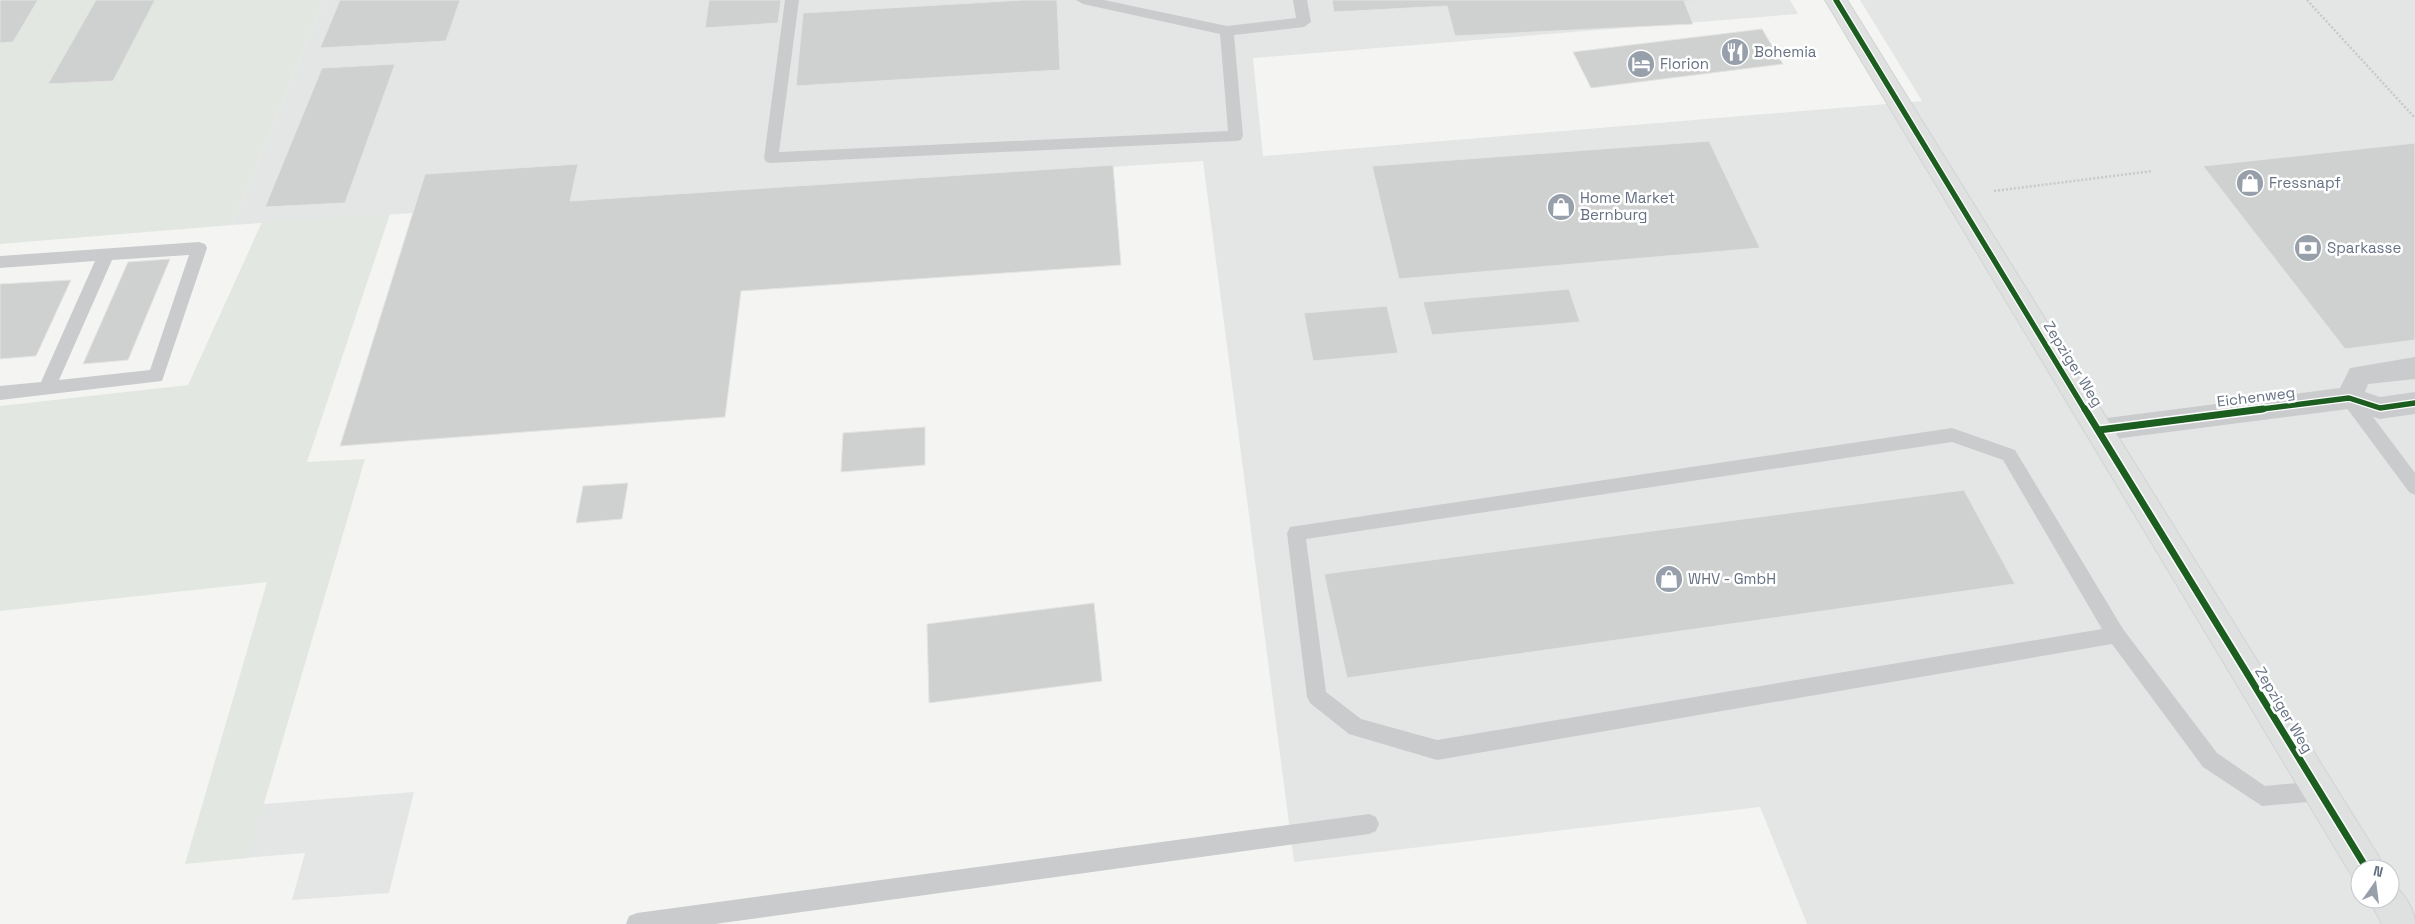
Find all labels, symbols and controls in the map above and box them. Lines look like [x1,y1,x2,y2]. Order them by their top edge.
restaurant icon: Bohemia [1720,37,1750,67]
place label: Bohemia [1754,42,1817,61]
hotel icon: Florion [1626,49,1656,79]
place label: Florion [1660,54,1709,73]
shop icon: Fressnapf [2235,168,2265,198]
place label: Fressnapf [2269,173,2341,192]
place label: Home Market Bernburg [1580,188,1675,224]
shop icon: Home Market Bernburg [1546,192,1576,222]
bank icon: Sparkasse [2293,233,2323,263]
place label: Sparkasse [2327,238,2401,257]
street label: Zepziger Weg [2040,317,2107,410]
street label: Eichenweg [2216,382,2296,411]
shop icon: WHV - GmbH [1654,564,1684,594]
place label: WHV - GmbH [1688,569,1776,588]
street label: Zepziger Weg [2251,663,2318,756]
north arrow [2350,859,2400,909]
text: N [2371,862,2385,881]

